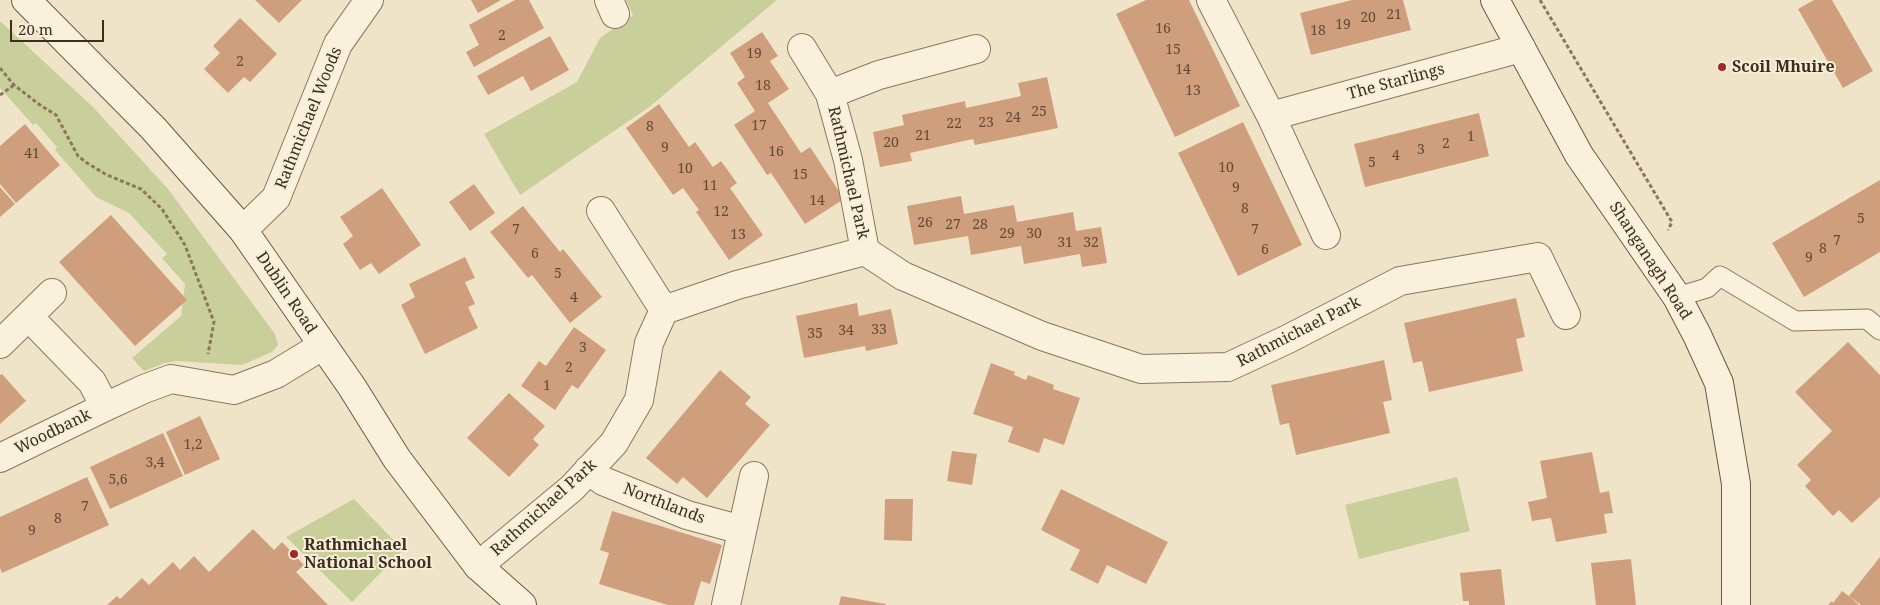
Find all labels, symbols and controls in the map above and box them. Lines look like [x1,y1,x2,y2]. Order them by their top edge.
house number: 21 [1386,7,1402,23]
scale bar [12,10,106,42]
house number: 20 [1360,10,1376,26]
house number: 19 [1335,17,1351,33]
text: 20 m [18,19,53,39]
house number: 16 [1155,21,1171,37]
house number: 18 [1310,23,1326,39]
house number: 2 [498,28,506,44]
house number: 15 [1165,42,1181,58]
street label: Rathmichael Woods [272,44,346,192]
house number: 19 [746,46,762,62]
house number: 2 [236,54,244,70]
place label: Scoil Mhuire [1732,57,1835,77]
street label: The Starlings [1345,60,1447,104]
marker: Scoil Mhuire [1716,61,1728,73]
house number: 14 [1175,62,1191,78]
house number: 18 [755,78,771,94]
house number: 13 [1185,83,1201,99]
house number: 25 [1031,104,1047,120]
street label: Rathmichael Park [823,105,873,241]
house number: 24 [1005,110,1021,126]
house number: 23 [978,115,994,131]
house number: 22 [946,116,962,132]
house number: 17 [751,118,767,134]
house number: 8 [646,119,654,135]
house number: 21 [915,128,931,144]
house number: 1 [1467,129,1475,145]
house number: 20 [883,135,899,151]
house number: 2 [1442,136,1450,152]
house number: 9 [661,140,669,156]
house number: 3 [1417,142,1425,158]
house number: 16 [768,144,784,160]
house number: 41 [24,146,40,162]
house number: 4 [1392,148,1400,164]
house number: 5 [1368,155,1376,171]
house number: 10 [1218,160,1234,176]
house number: 10 [677,161,693,177]
house number: 15 [792,167,808,183]
house number: 11 [702,178,718,194]
house number: 9 [1232,180,1240,196]
house number: 14 [809,193,825,209]
street label: Shanganagh Road [1605,198,1695,324]
house number: 8 [1241,201,1249,217]
house number: 12 [713,204,729,220]
house number: 5 [1857,211,1865,227]
house number: 26 [917,215,933,231]
house number: 27 [945,217,961,233]
house number: 28 [972,217,988,233]
house number: 7 [512,222,520,238]
house number: 7 [1251,222,1259,238]
house number: 29 [999,226,1015,242]
house number: 30 [1026,226,1042,242]
house number: 13 [730,227,746,243]
house number: 7 [1833,233,1841,249]
house number: 31 [1057,235,1073,251]
house number: 32 [1083,235,1099,251]
house number: 8 [1819,241,1827,257]
house number: 6 [1261,242,1269,258]
house number: 6 [531,246,539,262]
street label: Dublin Road [252,248,320,338]
house number: 9 [1805,250,1813,266]
house number: 5 [554,266,562,282]
house number: 4 [570,290,578,306]
street label: Rathmichael Park [1234,293,1364,371]
house number: 33 [871,322,887,338]
house number: 34 [838,323,854,339]
house number: 35 [807,326,823,342]
house number: 3 [579,340,587,356]
house number: 2 [565,360,573,376]
house number: 1 [543,378,551,394]
street label: Woodbank [12,405,94,459]
house number: 1,2 [183,437,203,453]
house number: 3,4 [145,455,165,471]
street label: Rathmichael Park [487,455,601,561]
house number: 5,6 [108,472,128,488]
street label: Northlands [620,480,708,528]
house number: 7 [81,499,89,515]
house number: 8 [54,511,62,527]
house number: 9 [28,523,36,539]
place label: Rathmichael National School [304,535,432,573]
marker: Rathmichael National School [288,548,300,560]

